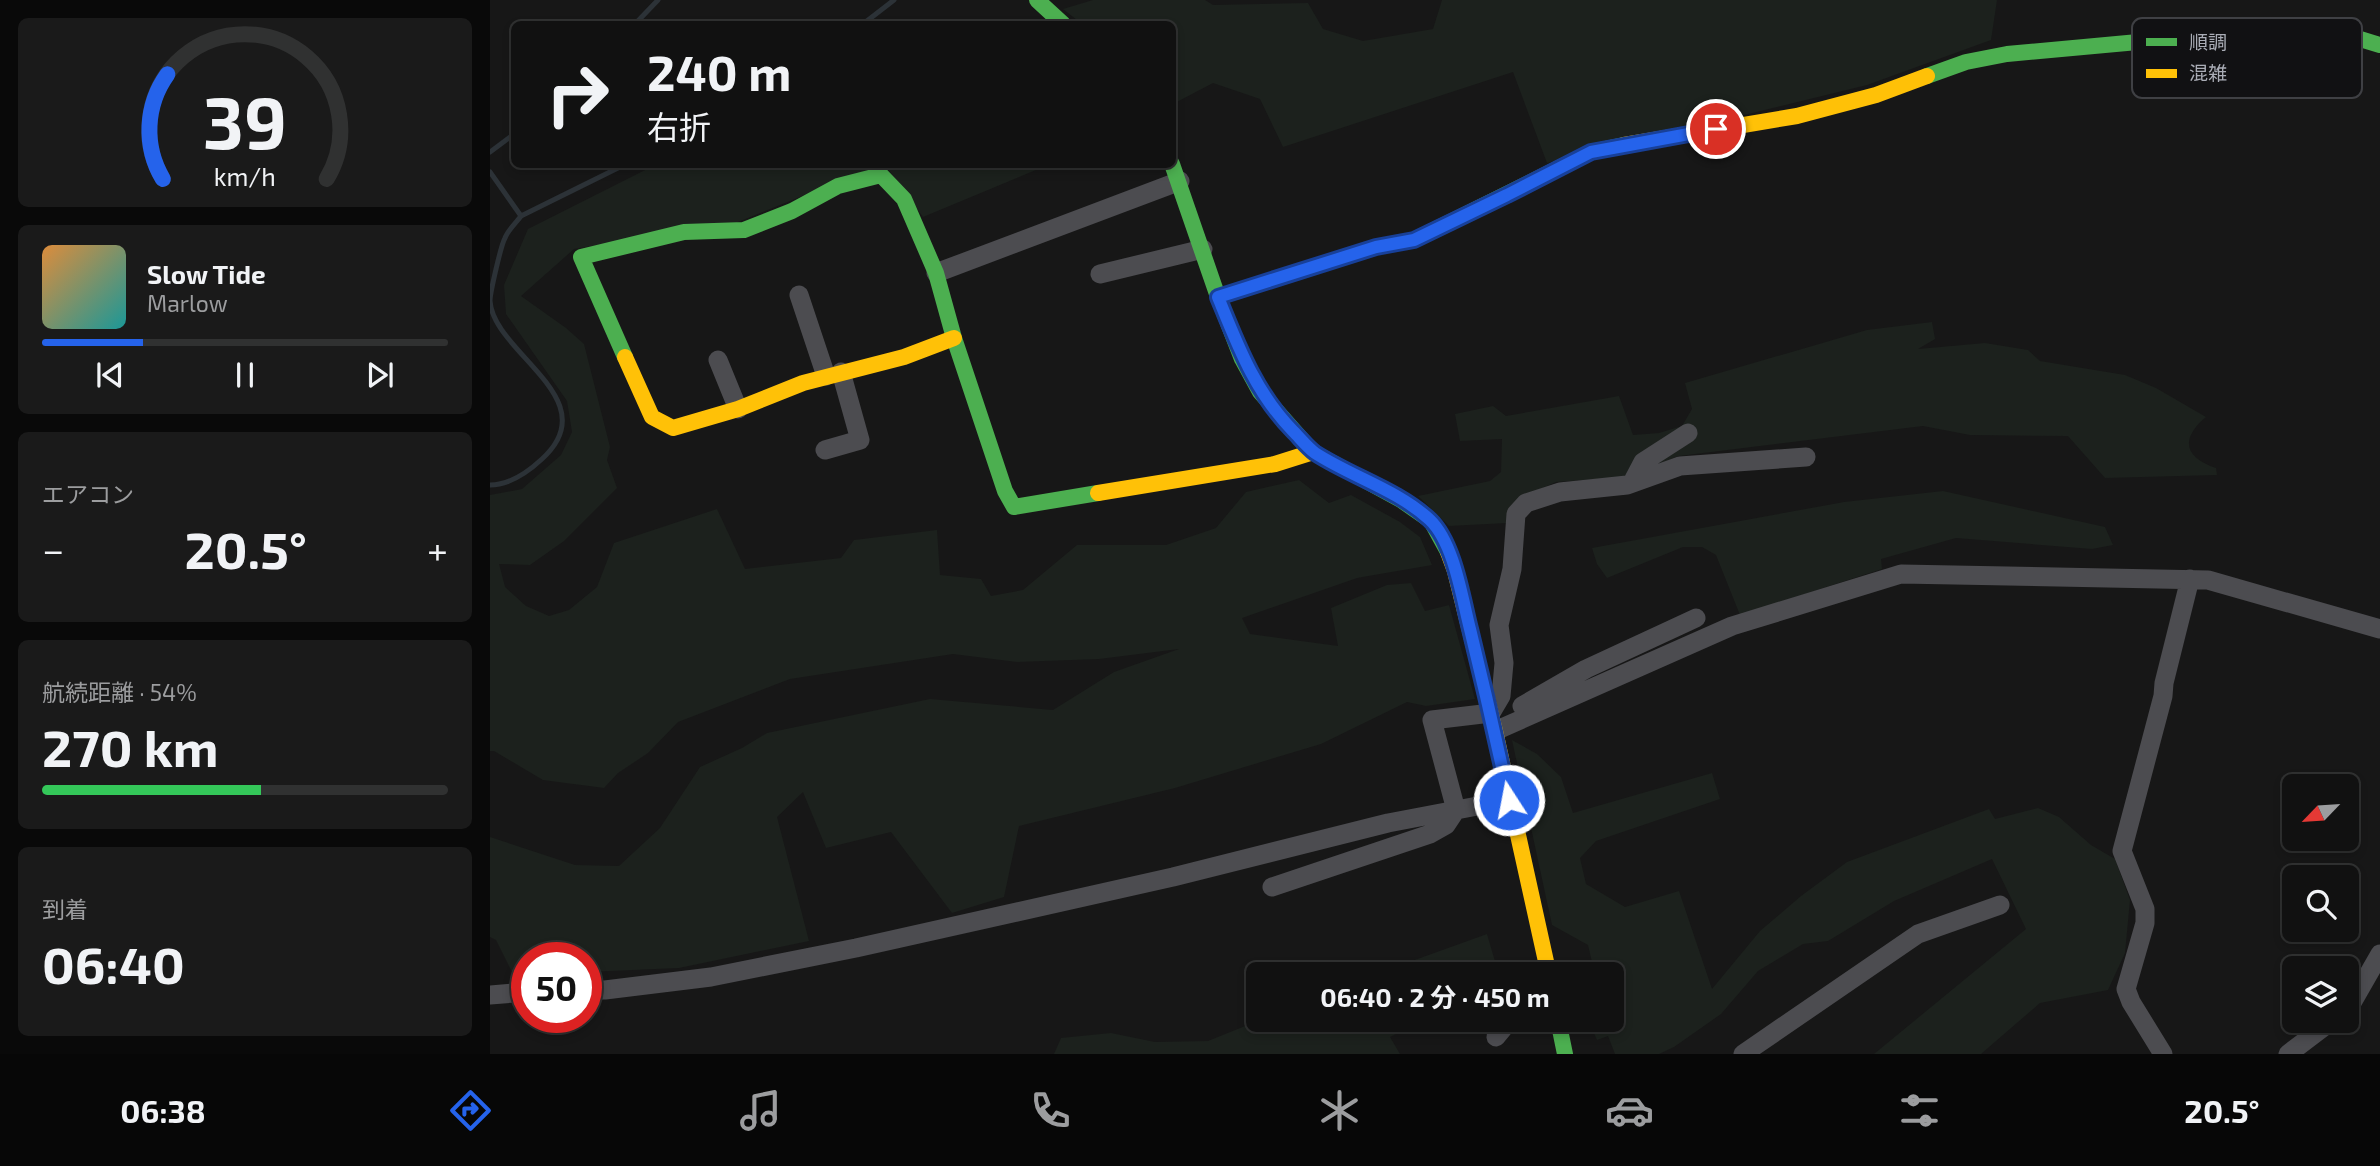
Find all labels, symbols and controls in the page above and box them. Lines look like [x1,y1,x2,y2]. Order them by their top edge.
legend [2132,18,2362,98]
text: 順調 [2189,30,2227,53]
text: 240 m [647,42,791,101]
icon: right [532,49,623,140]
text: 混雑 [2189,61,2227,84]
text: 39 [203,76,287,164]
pin [1686,99,1746,159]
text: 右折 [647,107,711,145]
icon: arrive [1697,110,1735,148]
text: km/h [214,160,276,190]
text: Slow Tide [147,258,266,289]
text: Marlow [147,289,228,317]
icon: previous [91,356,129,394]
icon: pause [226,356,264,394]
icon: next [361,356,399,394]
text: エアコン [42,480,134,508]
text: 20.5° [184,517,307,579]
text: − [42,526,64,572]
text: + [427,526,448,572]
text: 航続距離 · 54% [42,678,197,706]
text: 270 km [42,715,219,777]
position arrow [1472,763,1546,837]
north arrow [2282,774,2359,850]
map controls [2282,774,2359,1033]
button: search [2282,865,2359,942]
text: 到着 [42,895,88,923]
text: 06:40 [42,932,185,994]
speed limit sign: 50 [511,942,602,1033]
button: layers [2282,956,2359,1033]
text: 06:40 · 2 分 · 450 m [1320,981,1550,1012]
icon: directions [446,1086,495,1135]
icon: music [736,1086,785,1135]
icon: phone [1026,1086,1075,1135]
icon: climate [1315,1086,1364,1135]
icon: car [1605,1086,1654,1135]
icon: filters [1895,1086,1944,1135]
text: 06:38 [120,1091,206,1129]
text: 20.5° [2184,1091,2260,1129]

